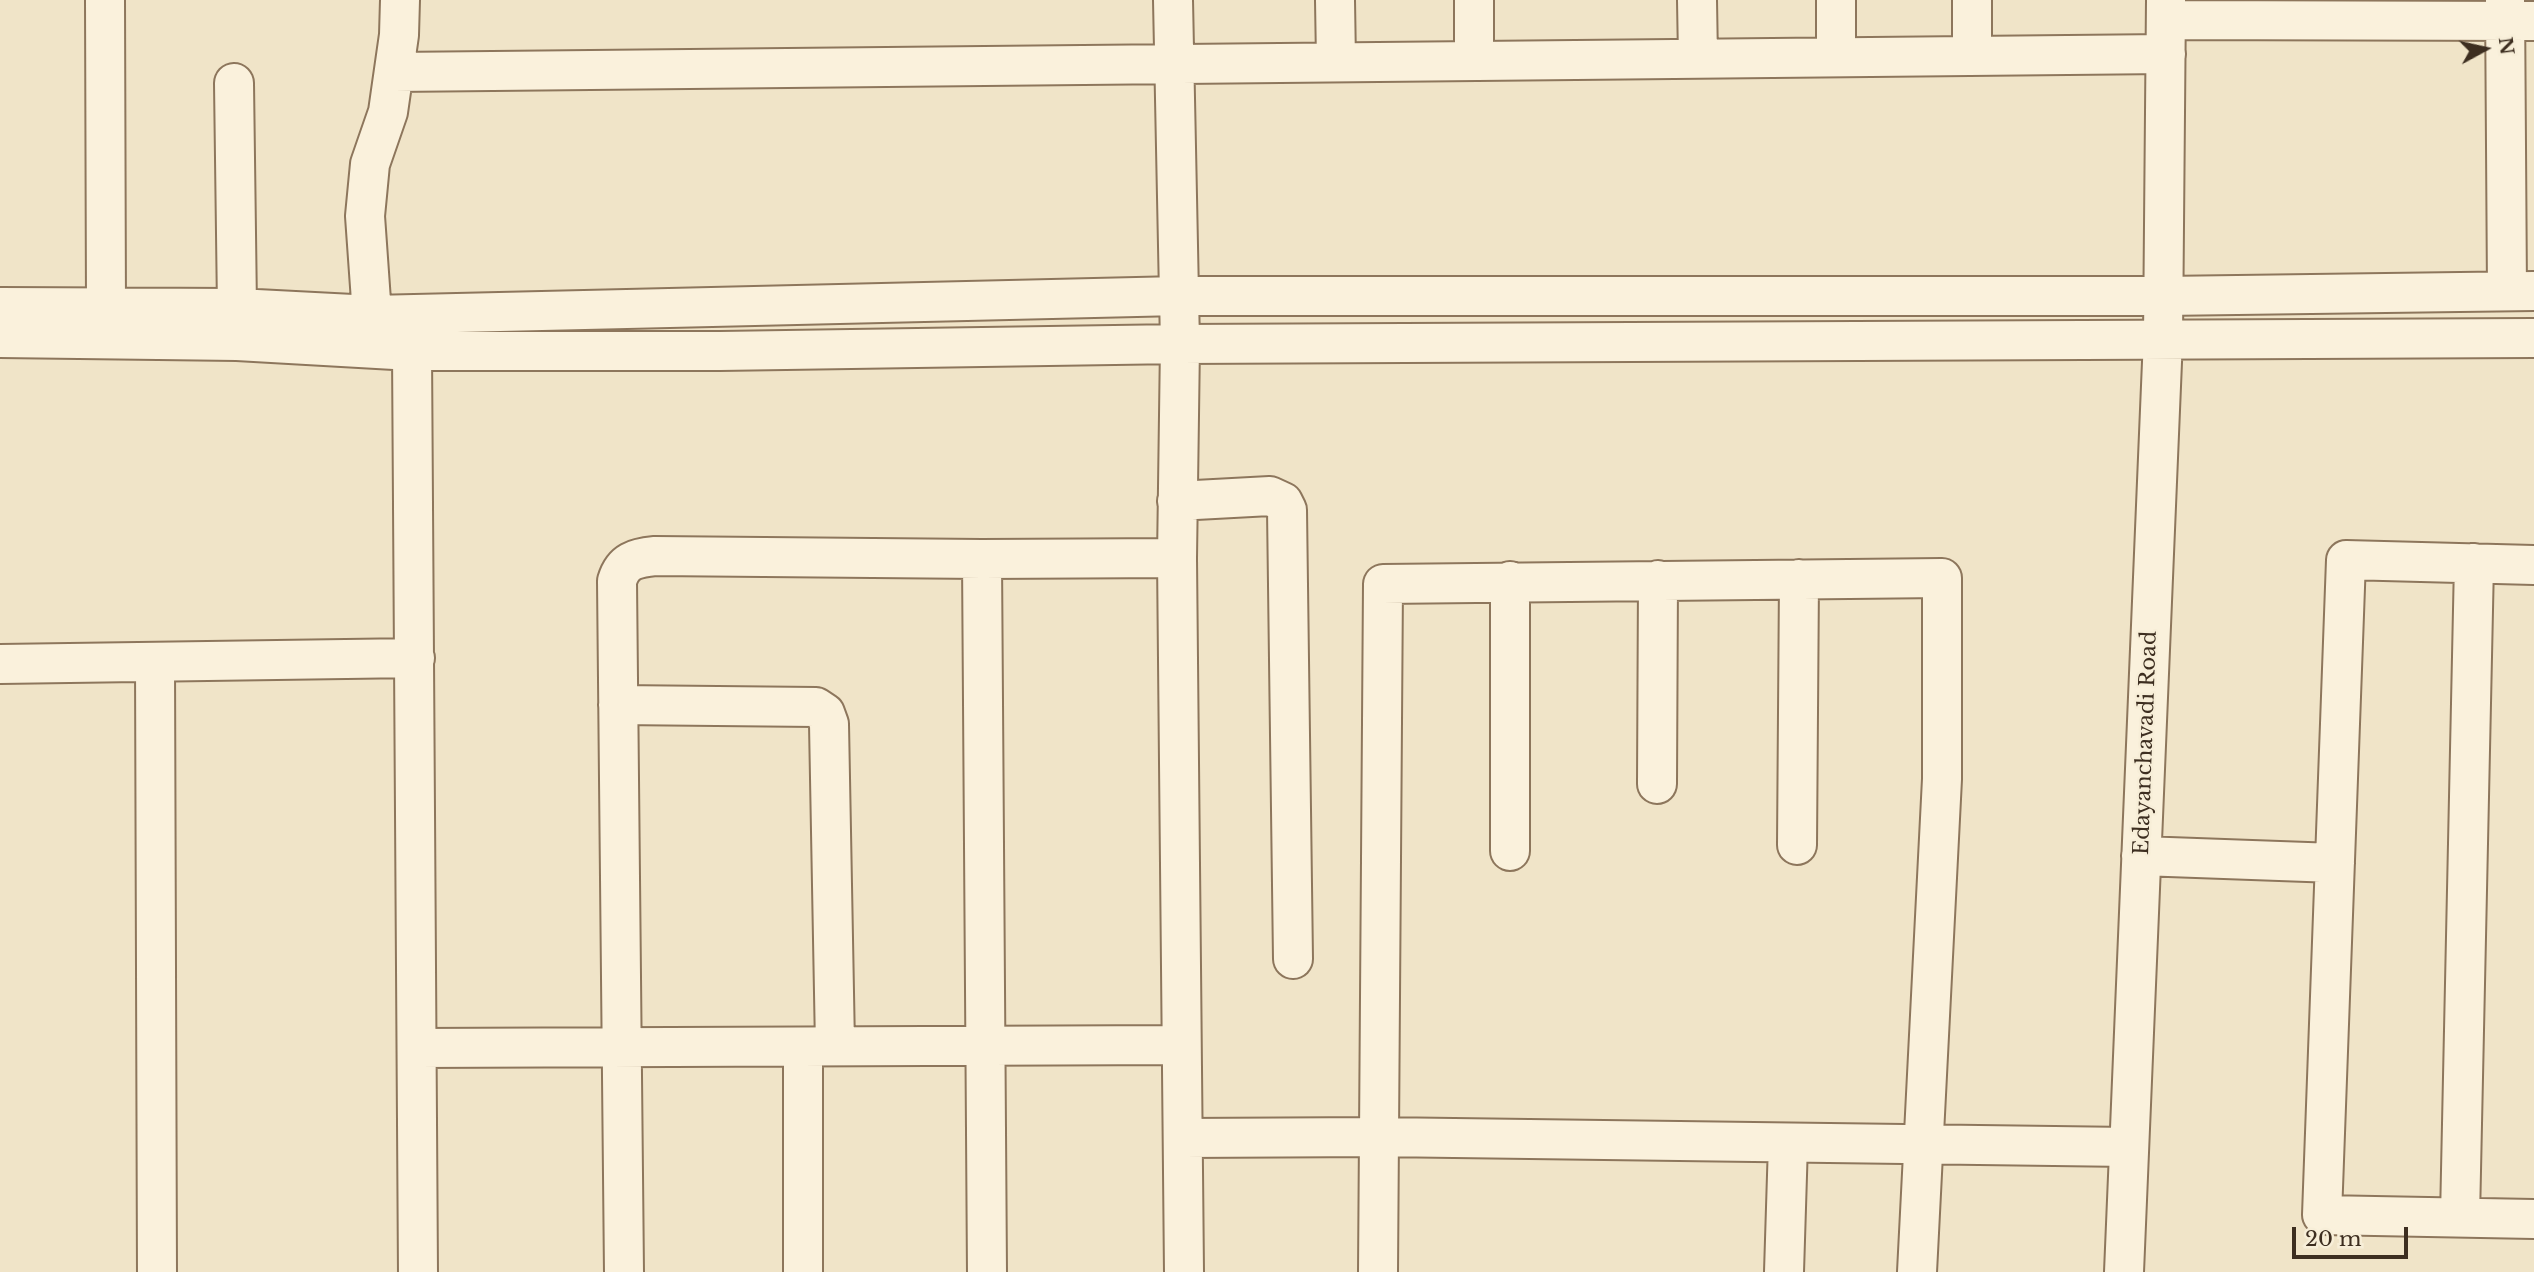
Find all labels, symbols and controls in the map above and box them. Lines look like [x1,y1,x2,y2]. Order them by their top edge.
north arrow [2450,14,2520,84]
text: N [2494,36,2519,56]
street label: Edayanchavadi Road [2129,630,2163,856]
scale bar [2296,1212,2412,1256]
text: 20 m [2305,1226,2362,1252]

